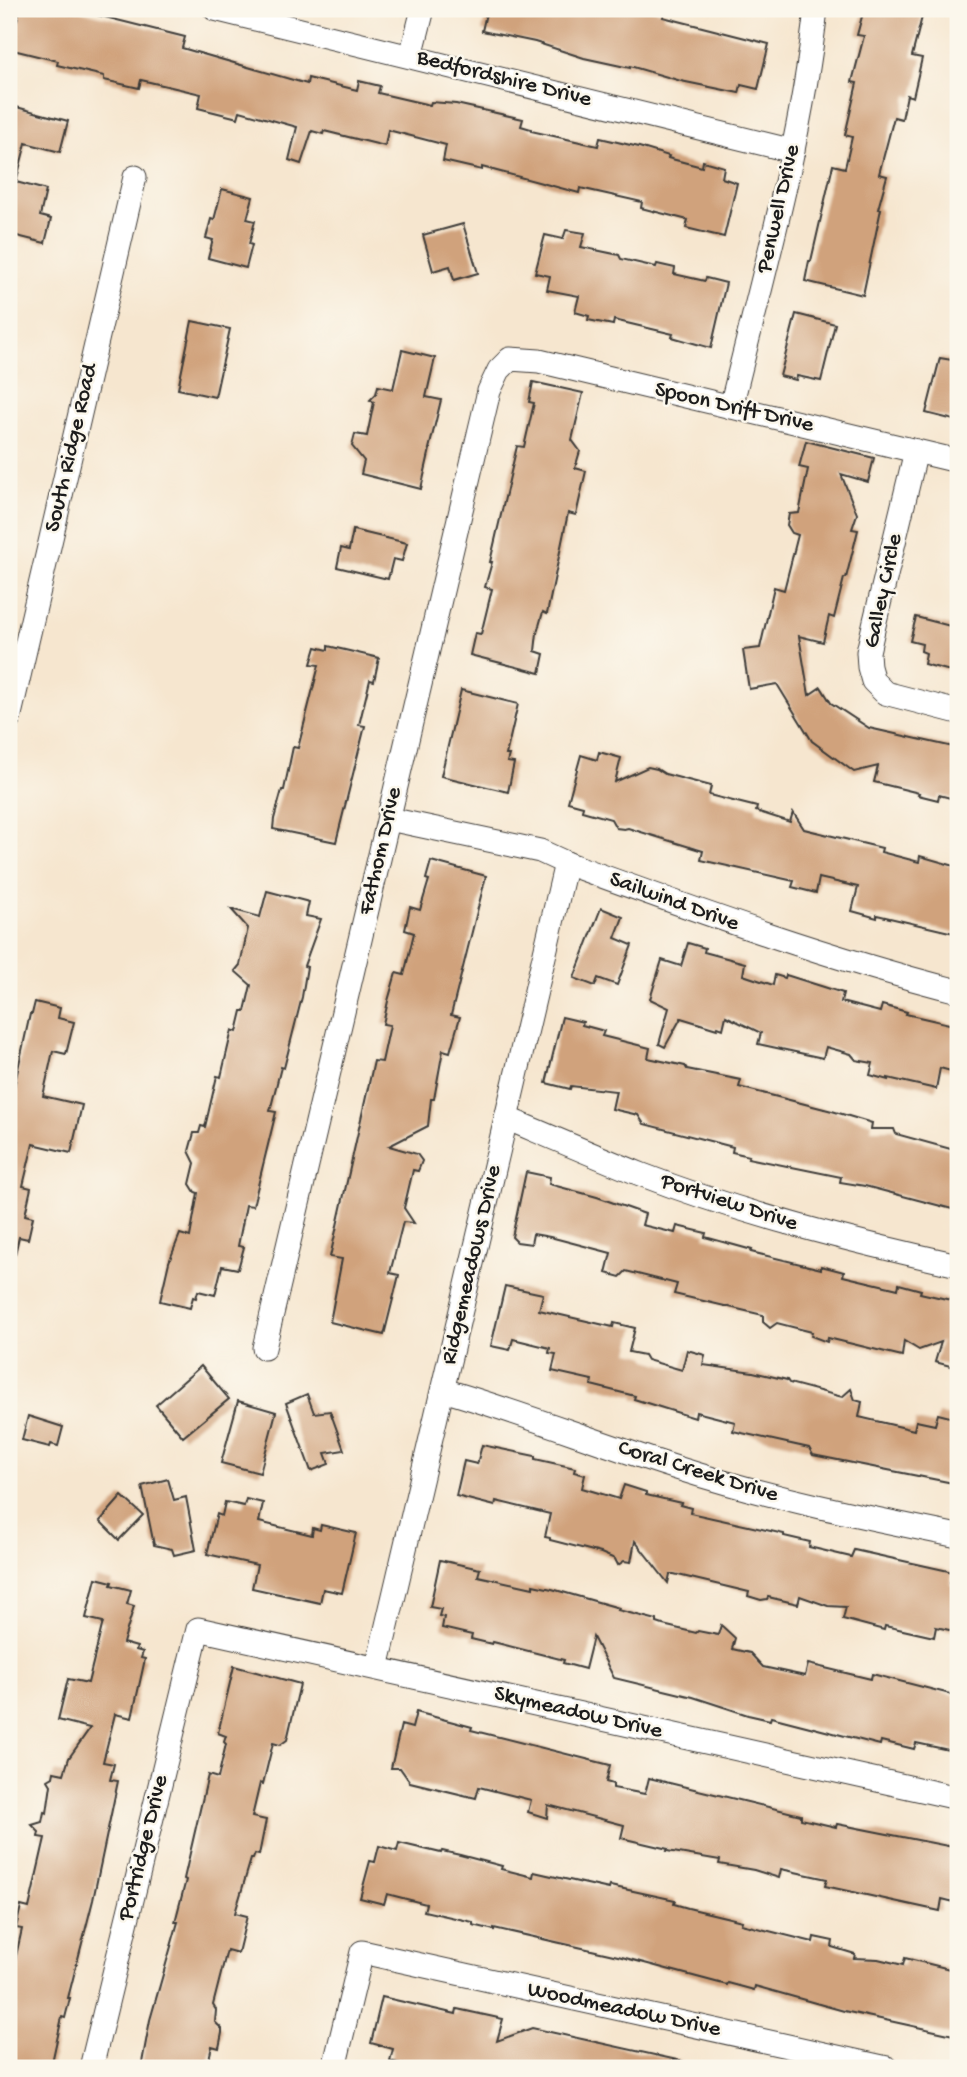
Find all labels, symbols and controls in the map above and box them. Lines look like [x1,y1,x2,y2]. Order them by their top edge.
street label: Bedfordshire Drive [413,44,595,114]
street label: Penwell Drive [751,141,807,277]
street label: South Ridge Road [40,360,105,535]
street label: Spoon Drift Drive [652,377,817,440]
street label: Galley Circle [859,530,910,651]
street label: Fathom Drive [353,783,409,918]
street label: Sailwind Drive [605,866,744,938]
street label: Ridgemeadows Drive [436,1162,508,1367]
street label: Portview Drive [656,1168,802,1238]
street label: Coral Creek Drive [615,1435,782,1510]
street label: Skymeadow Drive [491,1680,666,1746]
street label: Portridge Drive [113,1771,175,1925]
street label: Woodmeadow Drive [525,1976,724,2044]

